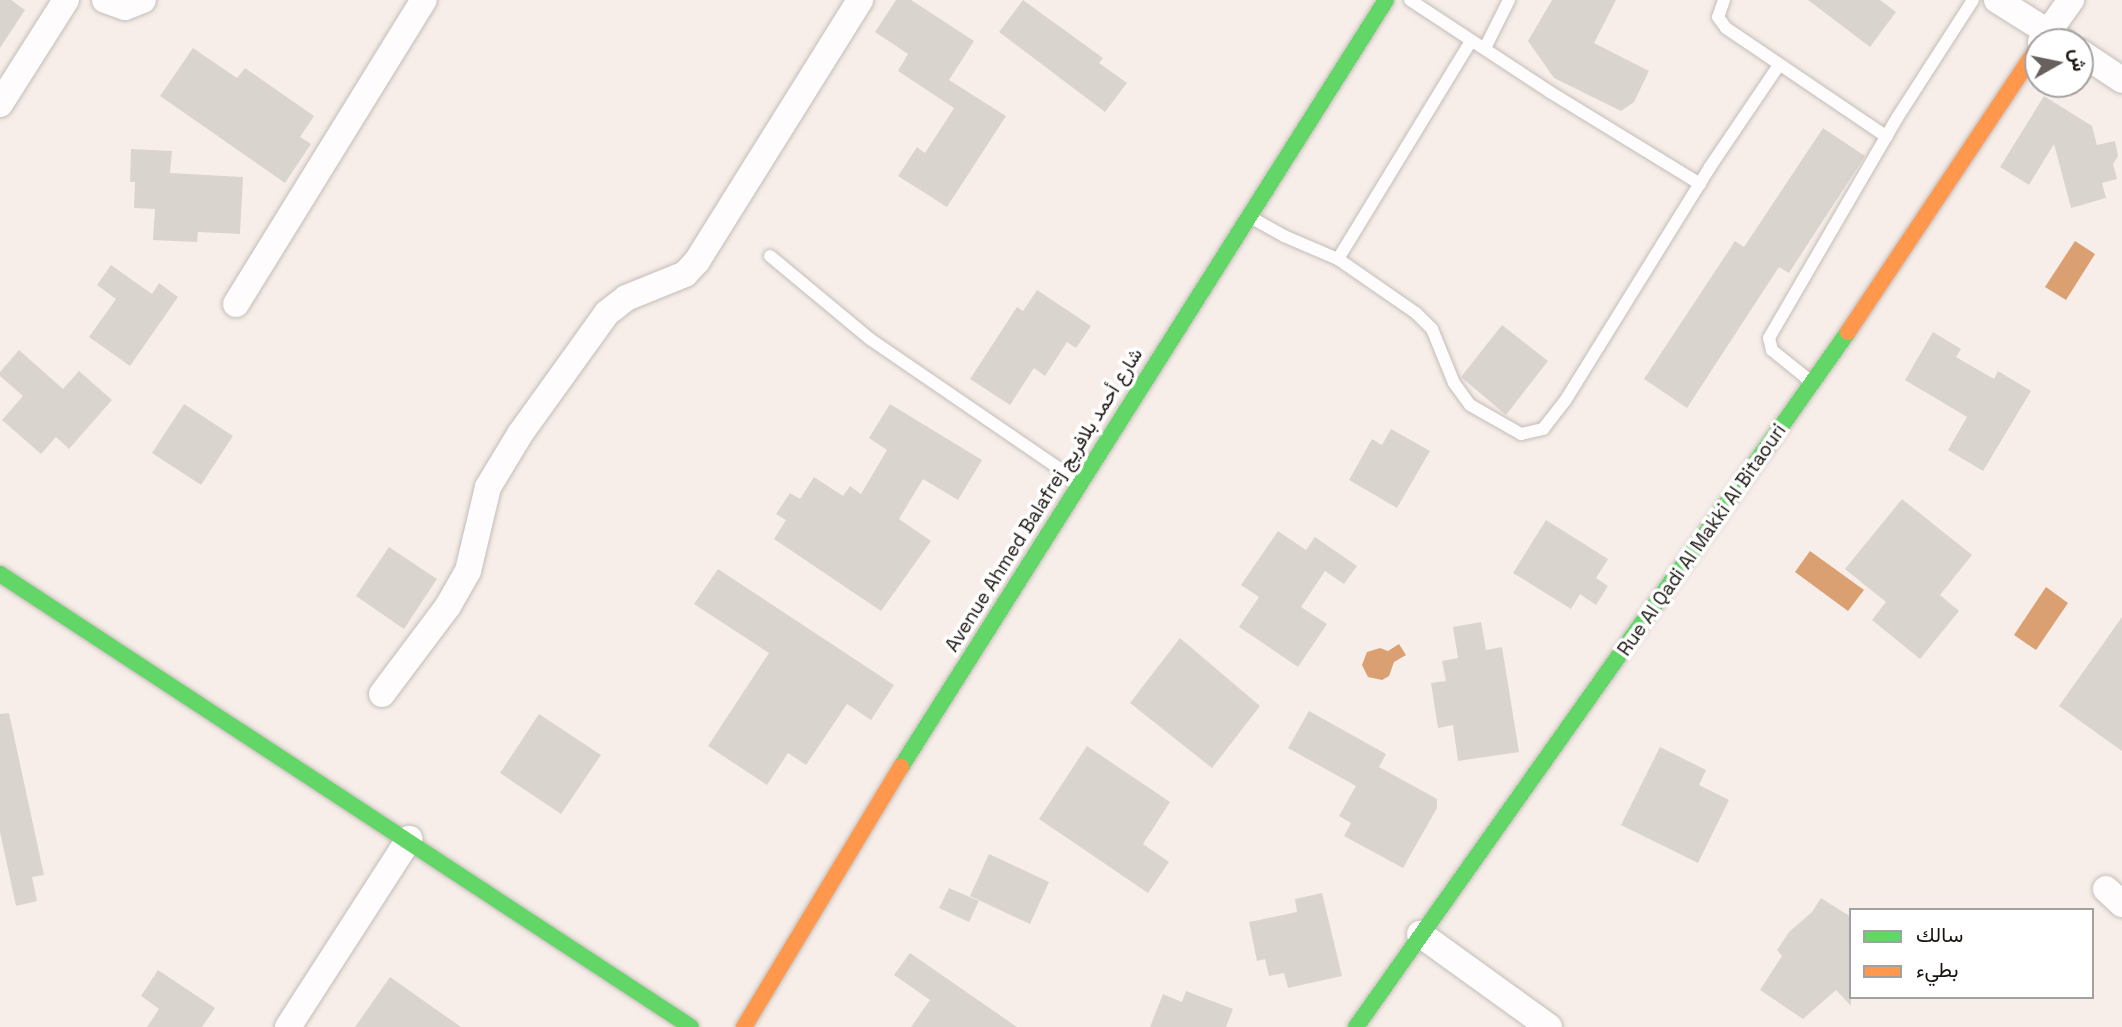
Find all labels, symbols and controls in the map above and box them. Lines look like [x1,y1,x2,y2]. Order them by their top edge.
north arrow [2024,28,2094,98]
text: ش [2064,47,2092,73]
street label: Avenue Ahmed Balafrej شارع أحمد بلافريج [941,344,1147,656]
street label: Rue Al Qadi Al Makki Al Bitaouri [1613,419,1791,661]
legend [1849,908,2094,999]
text: سالك [1916,921,1963,948]
text: بطيء [1916,956,1959,983]

